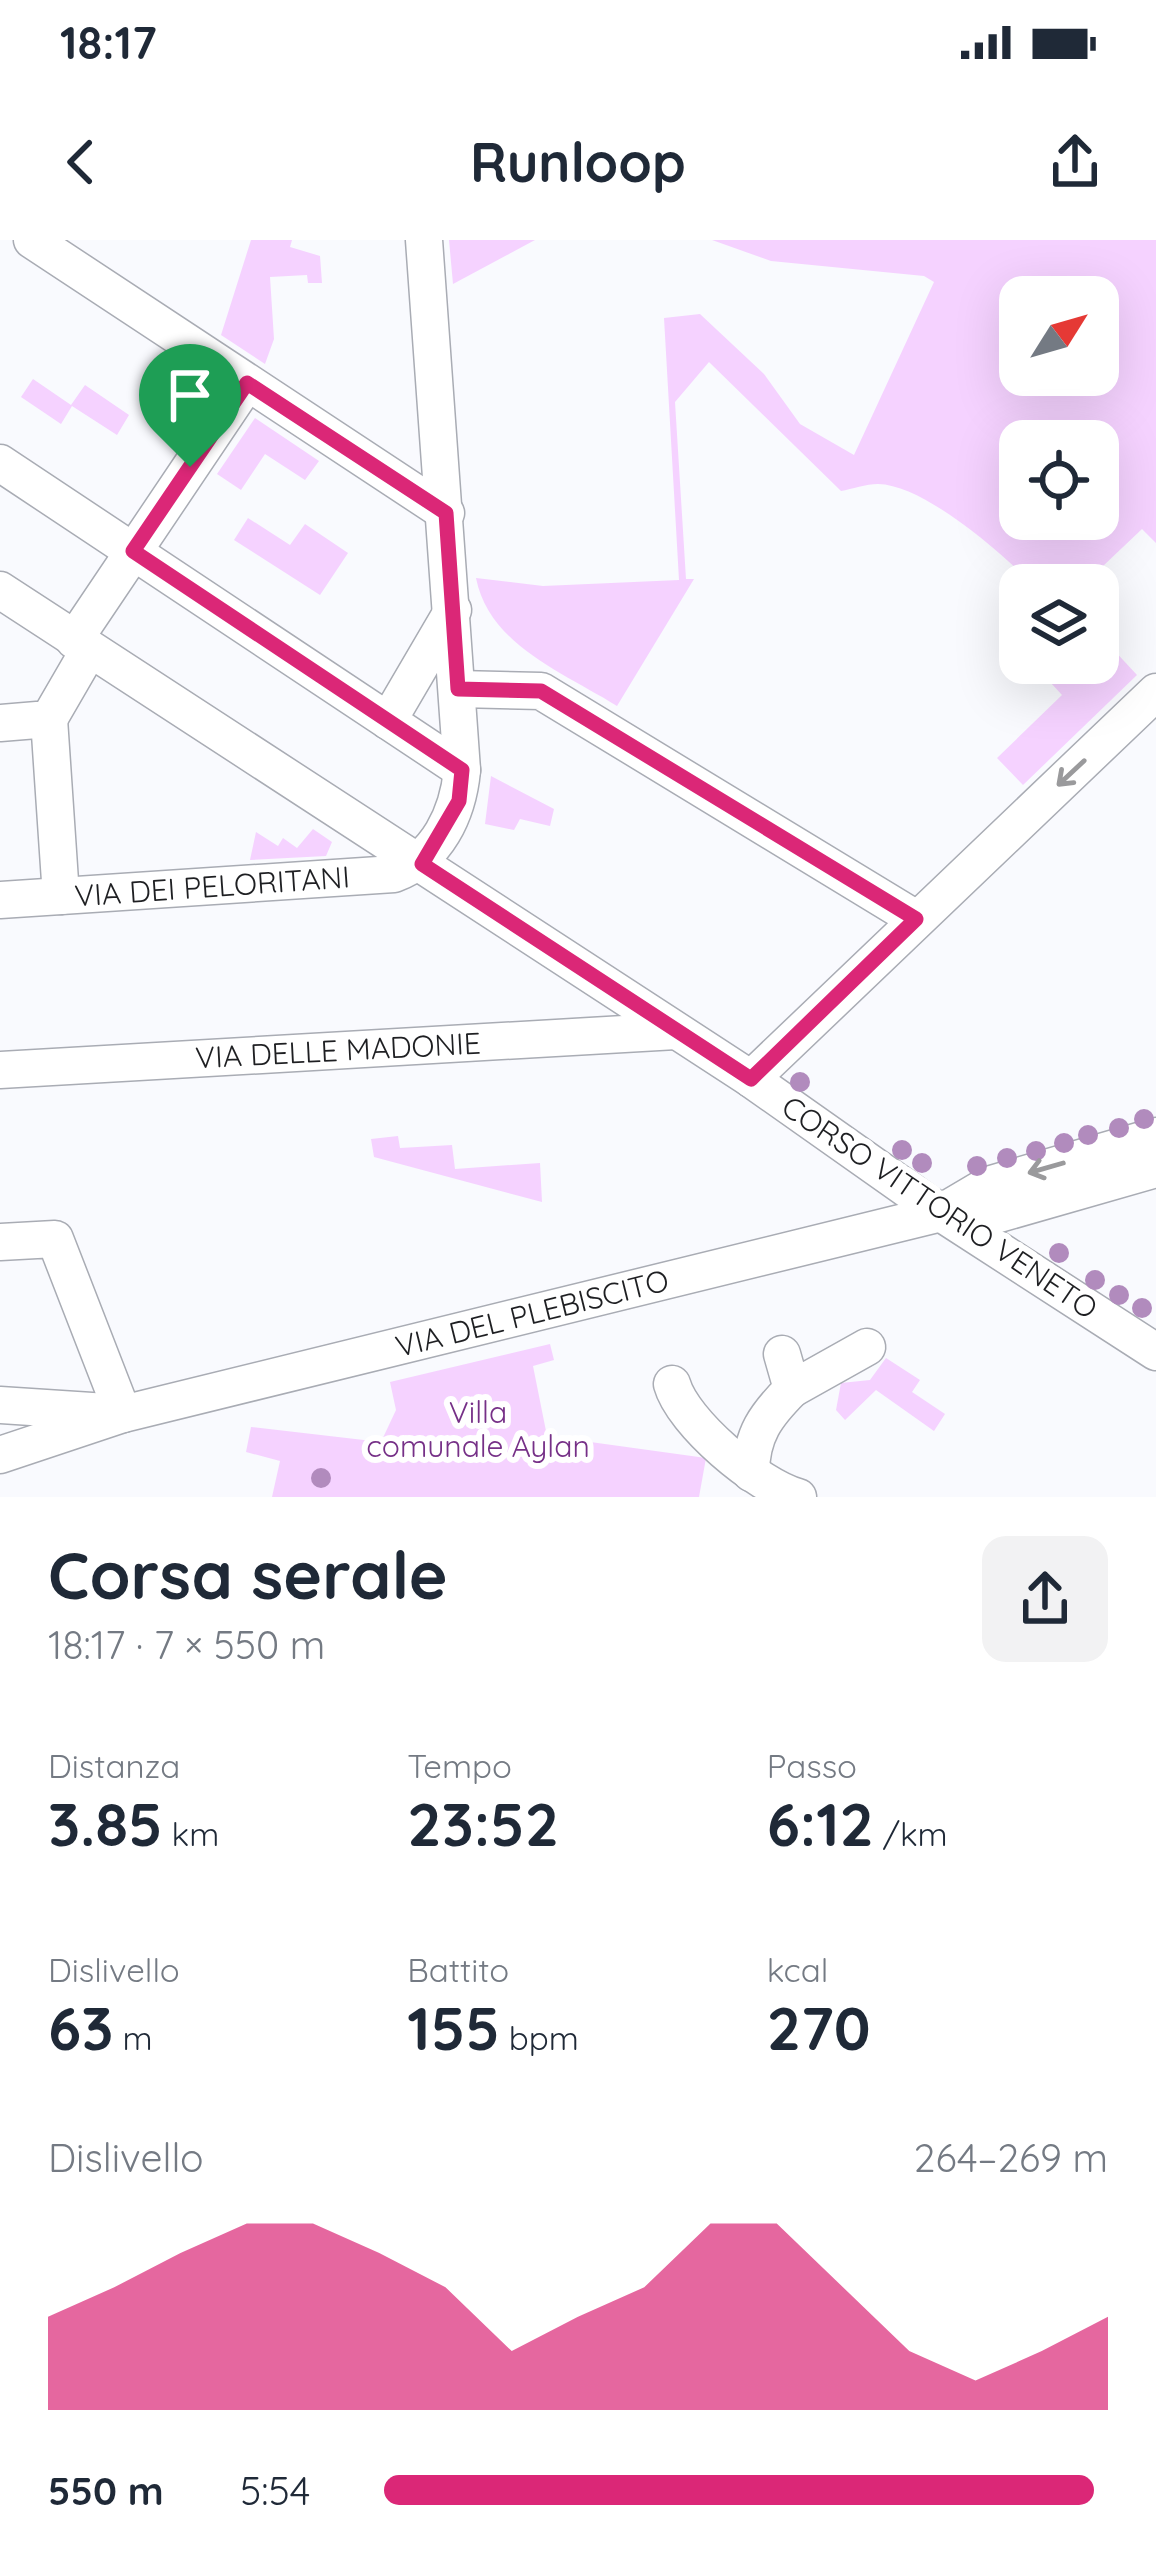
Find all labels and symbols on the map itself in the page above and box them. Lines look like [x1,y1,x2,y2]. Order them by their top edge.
north arrow [999,276,1119,396]
pin [139,344,241,467]
one-way arrow [1057,758,1086,786]
street label: VIA DEI PELORITANI [73,857,351,915]
street label: VIA DELLE MADONIE [194,1024,482,1076]
street label: CORSO VITTORIO VENETO [775,1087,1105,1327]
one-way arrow [1027,1158,1065,1180]
street label: VIA DEL PLEBISCITO [391,1261,673,1365]
park label: Villa comunale Aylan [366,1393,590,1465]

